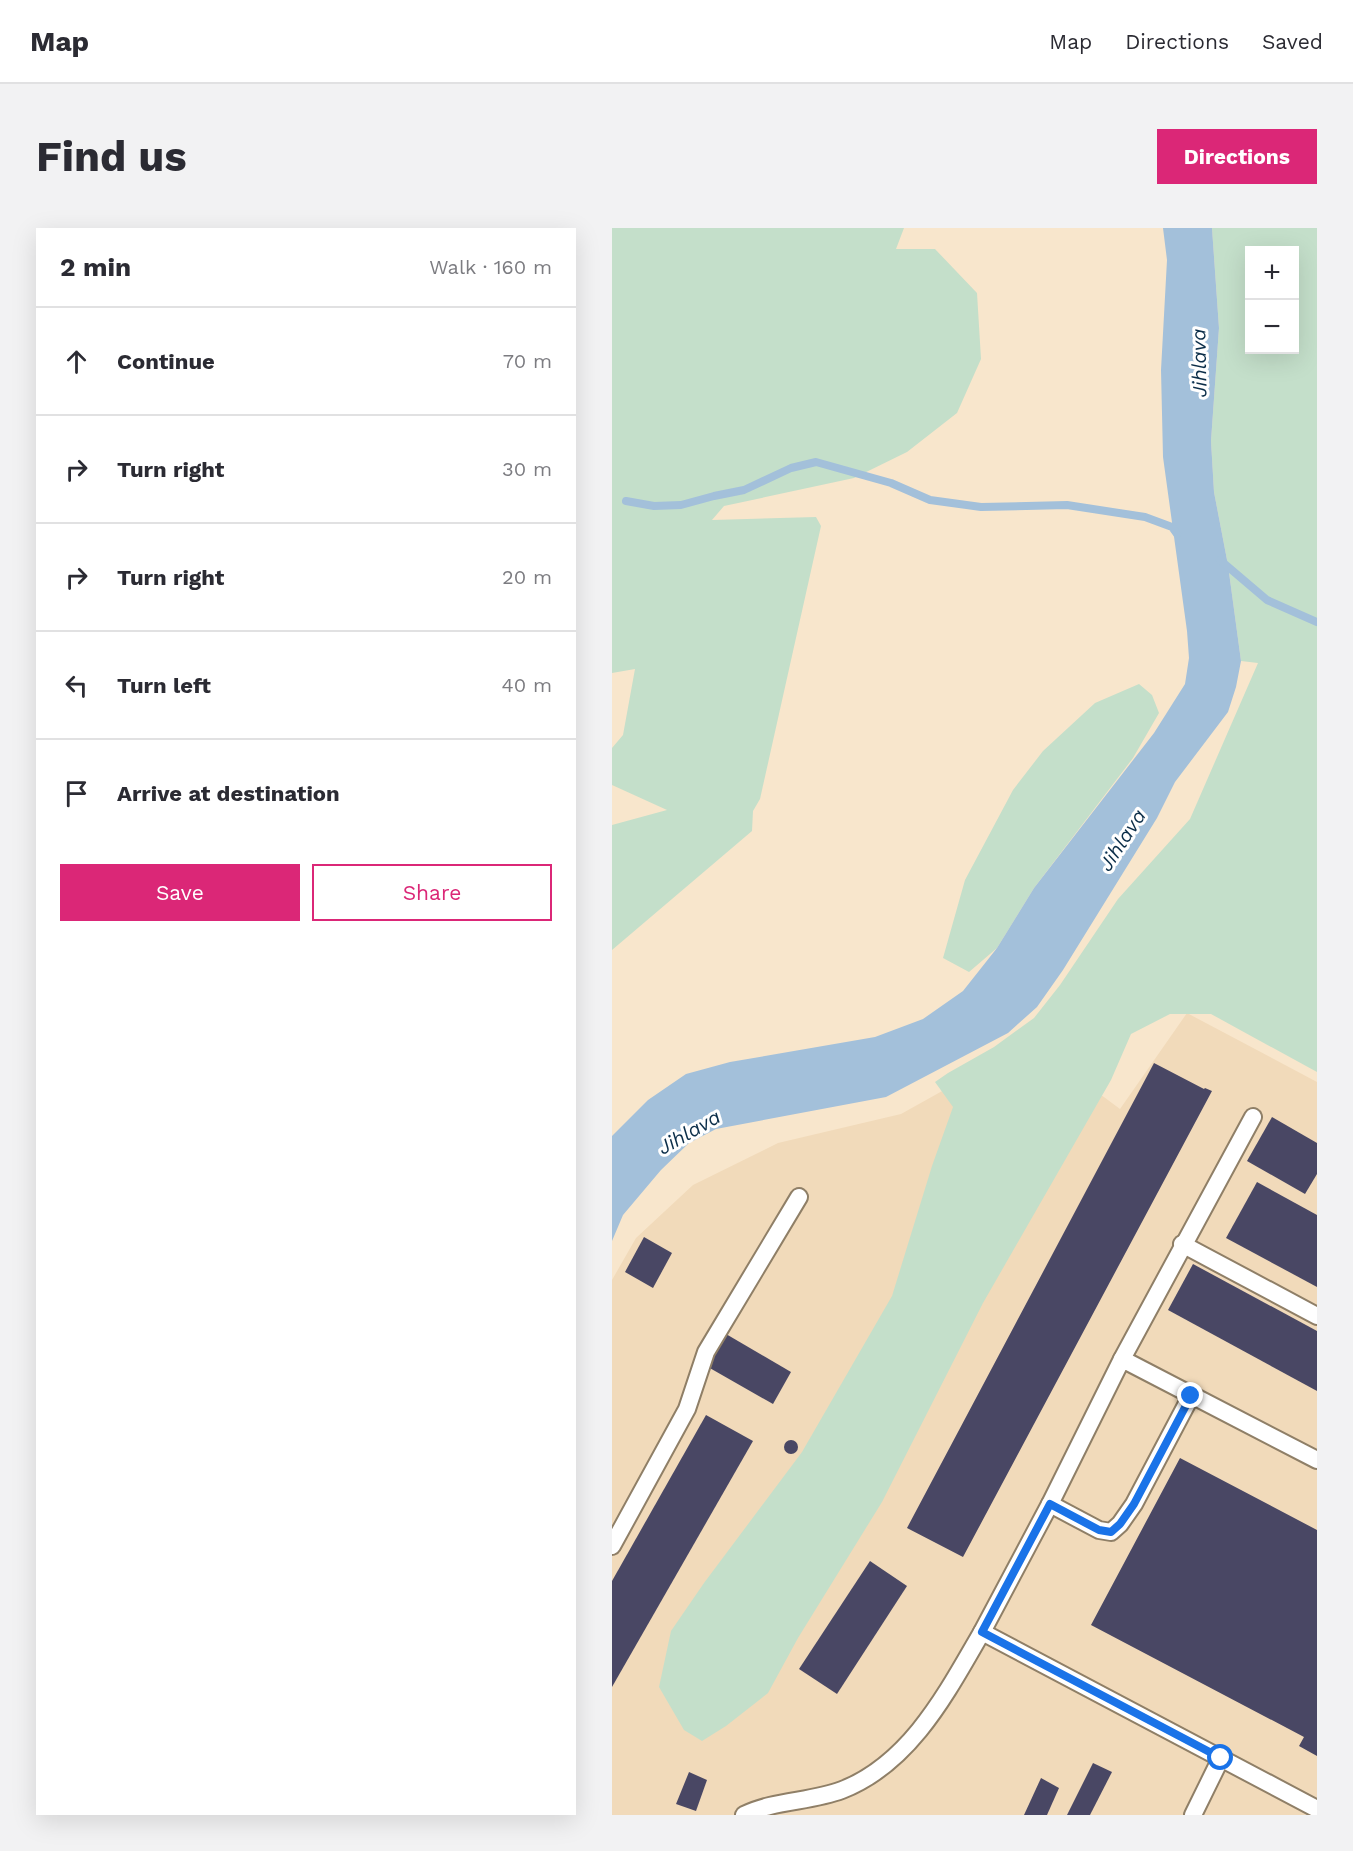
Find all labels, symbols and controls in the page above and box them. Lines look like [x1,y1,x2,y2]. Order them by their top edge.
text: Map [30,25,89,58]
text: Map [1049,29,1092,54]
text: Directions [1125,29,1229,54]
text: Saved [1262,29,1323,54]
button: Directions [1157,129,1317,184]
text: Find us [36,132,187,181]
map controls [1245,246,1299,354]
button: + [1245,246,1299,300]
text: 2 min [60,252,131,282]
text: Walk · 160 m [429,255,552,279]
button: − [1245,300,1299,354]
water label: Jihlava [1186,328,1212,398]
icon: ahead [60,345,93,378]
text: Continue [117,349,215,374]
text: 70 m [503,349,552,373]
icon: right [60,453,93,486]
text: Turn right [117,457,224,482]
text: 30 m [502,457,552,481]
icon: right [60,561,93,594]
text: Turn right [117,565,224,590]
text: 20 m [502,565,552,589]
icon: left [60,669,93,702]
text: Turn left [117,673,211,698]
text: 40 m [501,673,552,697]
icon: arrive [60,777,93,810]
text: Arrive at destination [117,781,340,806]
water label: Jihlava [1093,805,1151,875]
button: Save [60,864,300,921]
button: Share [312,864,552,921]
water label: Jihlava [653,1104,725,1160]
route end [1177,1382,1203,1408]
route start [1207,1744,1233,1770]

